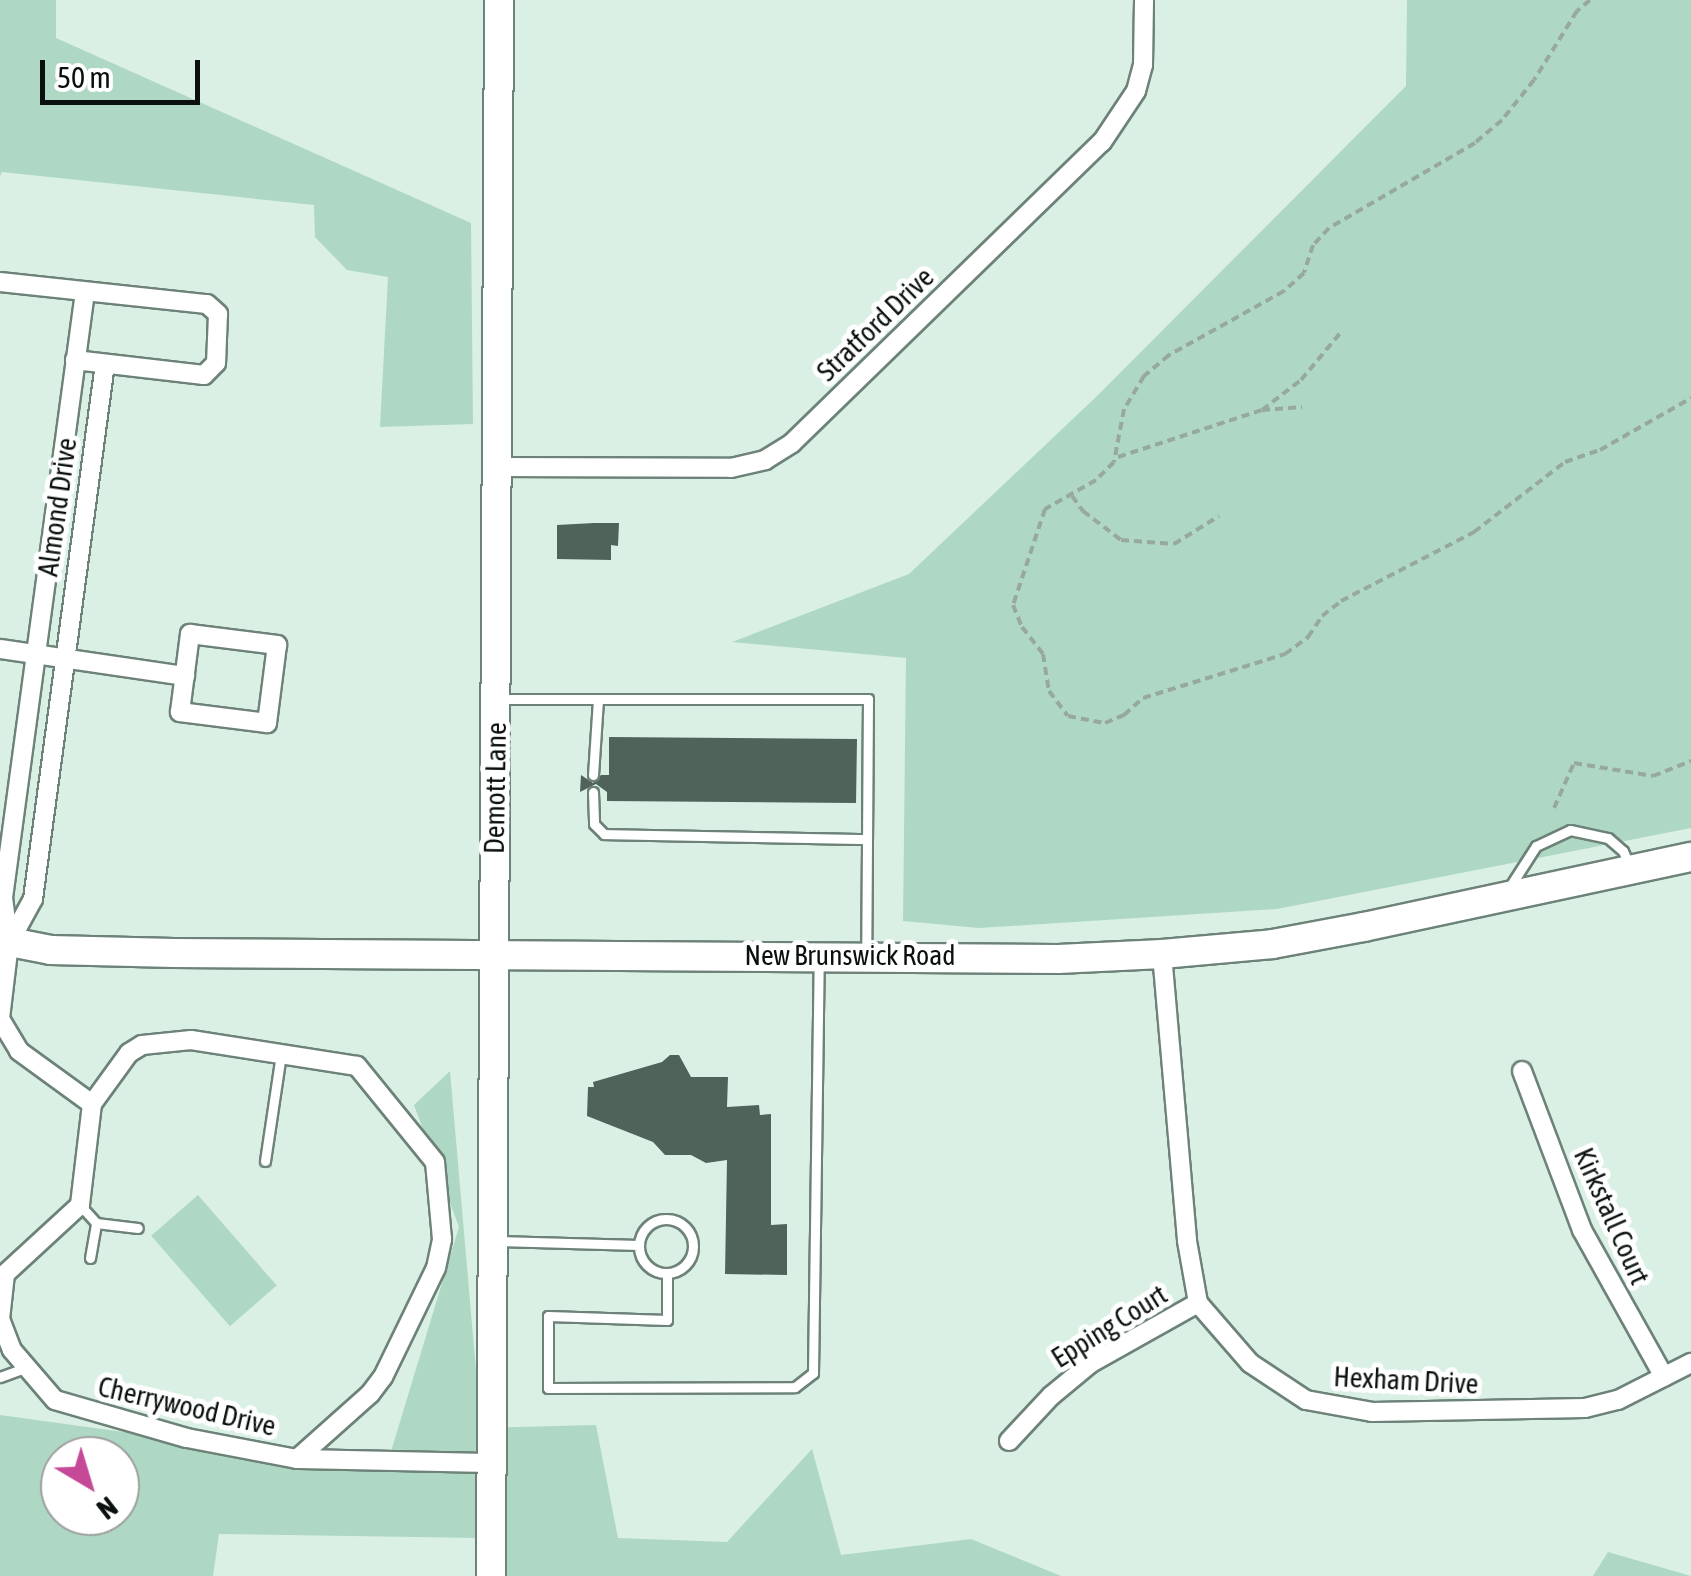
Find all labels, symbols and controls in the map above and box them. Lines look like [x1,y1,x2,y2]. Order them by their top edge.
scale bar [45,40,205,102]
text: 50 m [57,60,111,94]
street label: Stratford Drive [810,260,940,388]
street label: Almond Drive [31,436,83,578]
street label: Demott Lane [477,722,513,854]
street label: New Brunswick Road [744,938,956,972]
street label: Kirkstall Court [1567,1143,1657,1289]
street label: Epping Court [1045,1277,1173,1375]
street label: Hexham Drive [1333,1359,1479,1401]
street label: Cherrywood Drive [95,1369,279,1443]
north arrow [40,1436,140,1536]
text: N [91,1490,124,1526]

